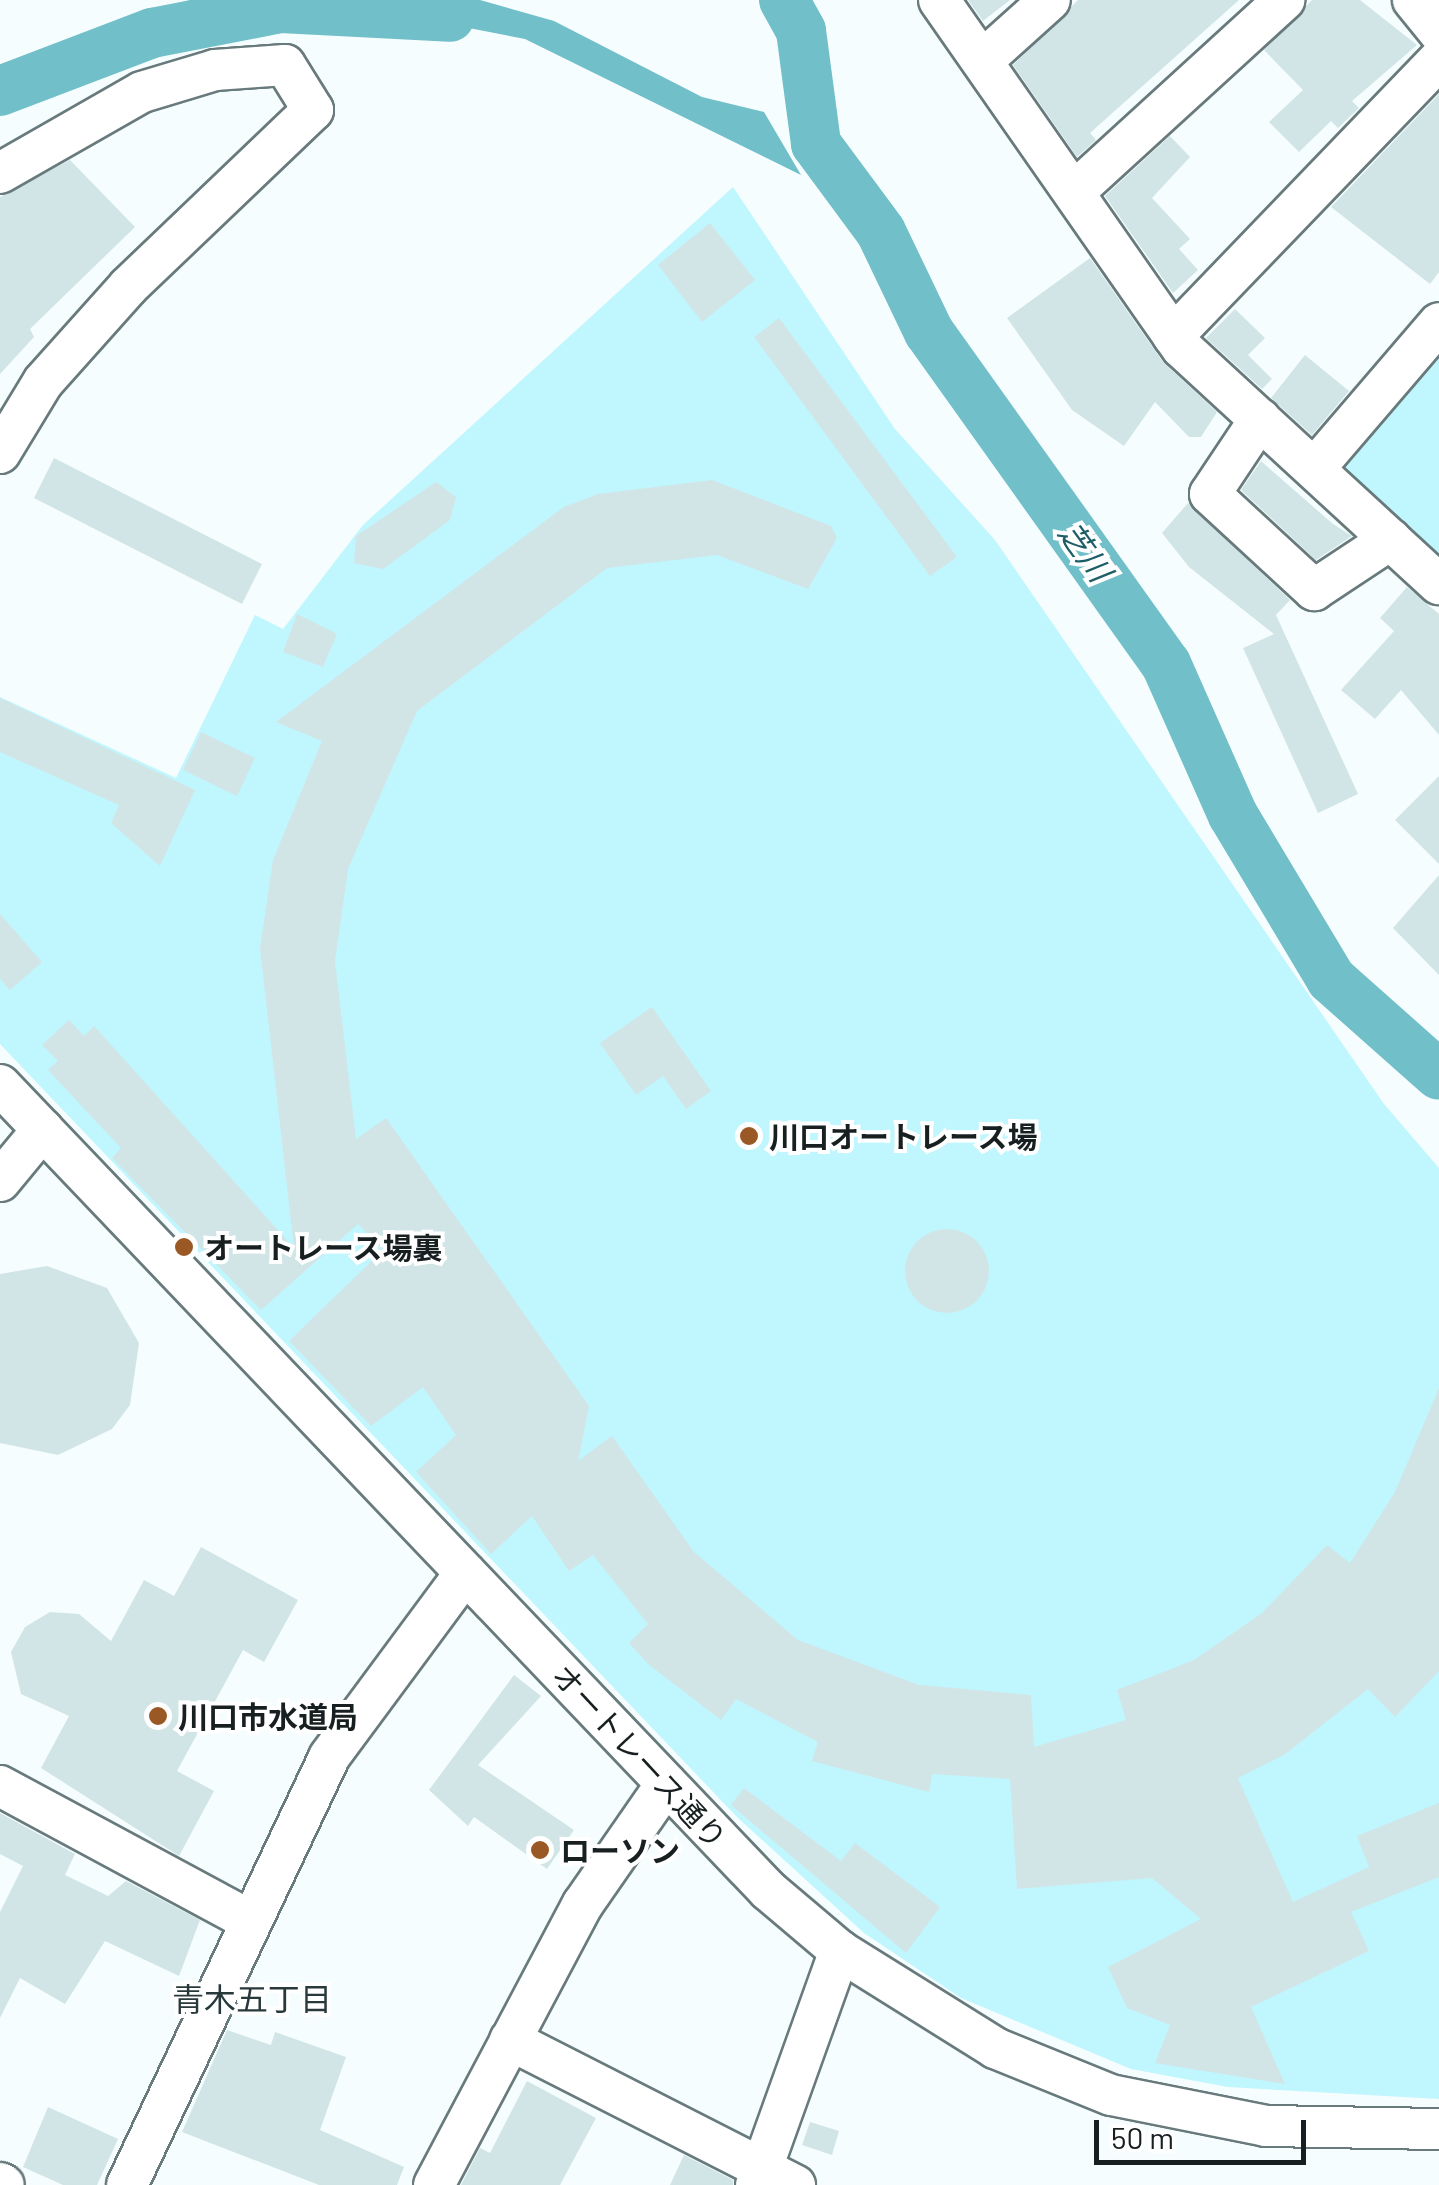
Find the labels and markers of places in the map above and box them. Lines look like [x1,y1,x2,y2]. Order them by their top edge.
place label: 川口オートレース場 [769,1118,1039,1154]
marker: 川口オートレース場 [738,1125,760,1147]
place label: オートレース場裏 [204,1229,444,1265]
marker: オートレース場裏 [173,1236,195,1258]
place label: 川口市水道局 [178,1698,358,1734]
marker: 川口市水道局 [147,1705,169,1727]
place label: ローソン [560,1832,680,1868]
marker: ローソン [529,1839,551,1861]

